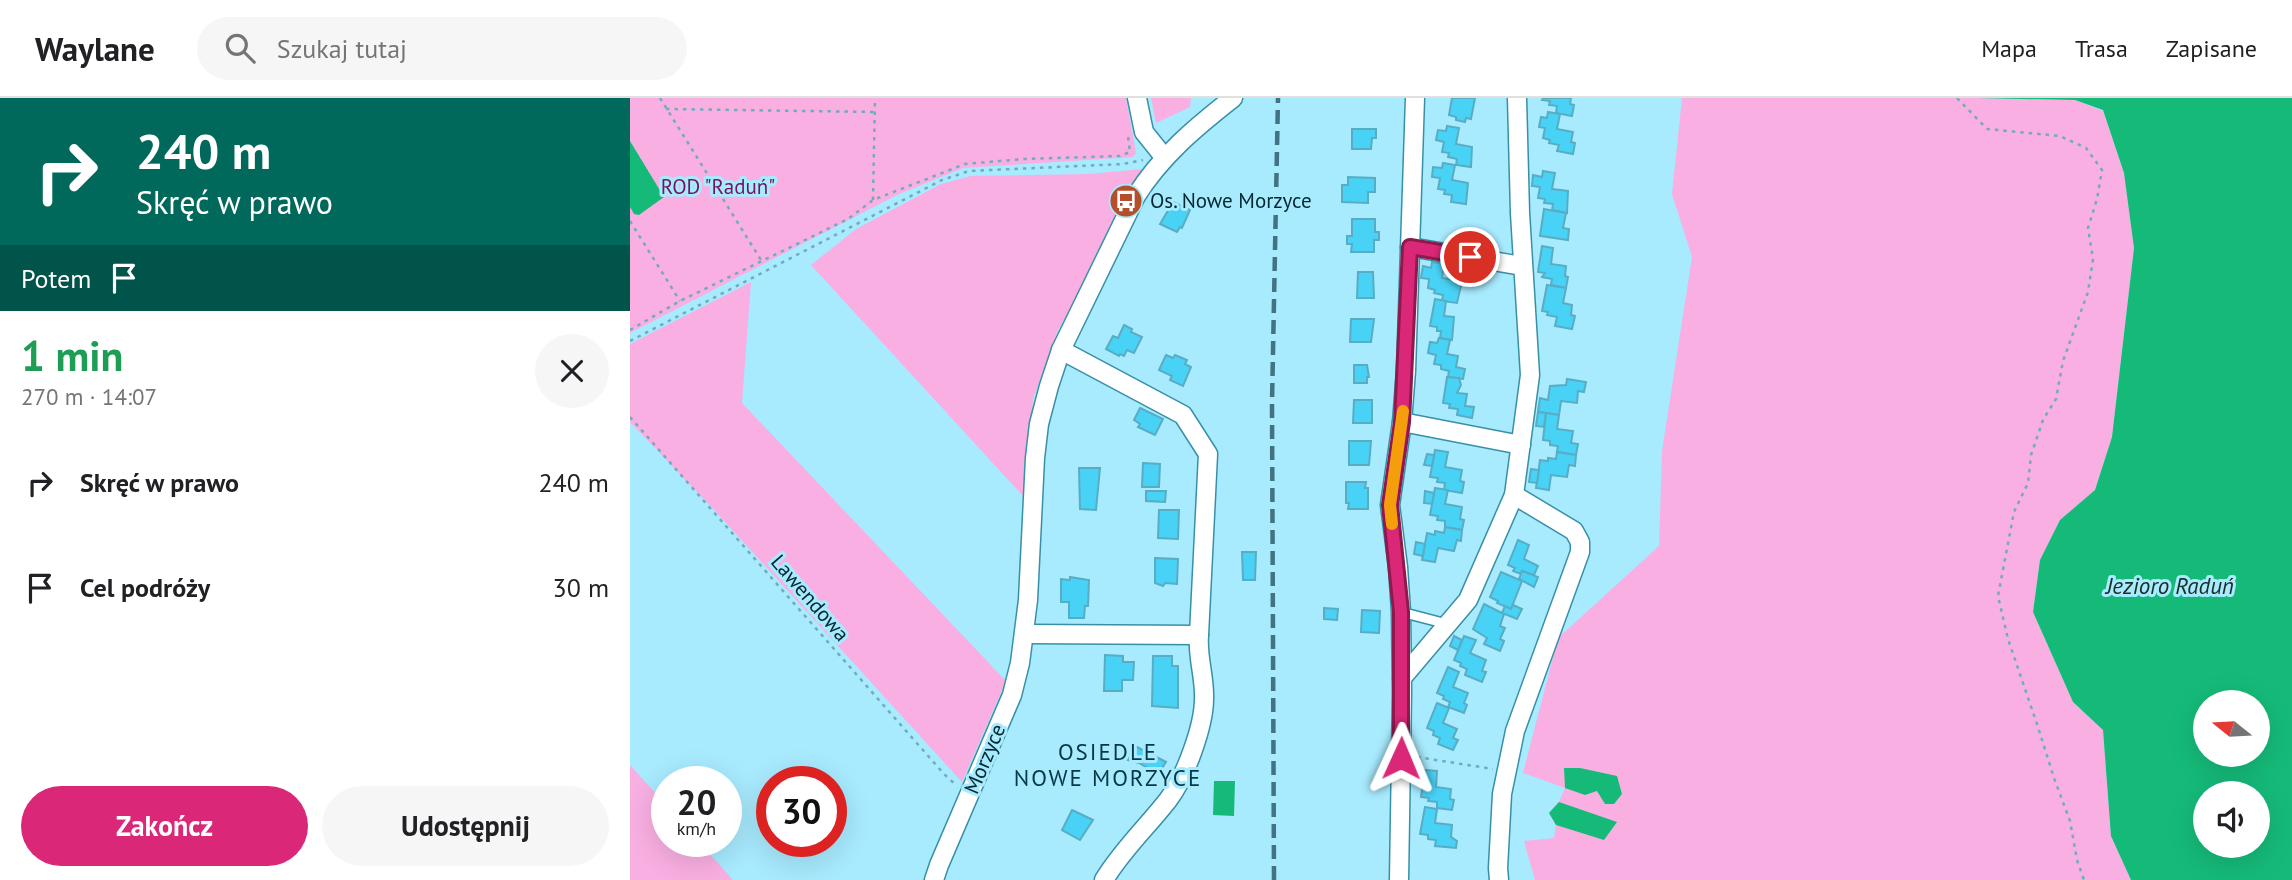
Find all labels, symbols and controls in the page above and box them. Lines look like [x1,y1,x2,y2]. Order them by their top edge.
search box [197,17,687,80]
text: Waylane [35,27,155,70]
icon: search [221,29,259,67]
text: Szukaj tutaj [277,32,407,65]
text: Mapa [1981,33,2037,64]
text: Trasa [2075,33,2128,64]
text: Zapisane [2166,33,2257,64]
text: 240 m [136,119,271,183]
icon: right [21,126,112,217]
park label: ROD "Raduń" [661,173,775,200]
text: Skręć w prawo [136,181,333,223]
bus stop icon: Os. Nowe Morzyce [1107,182,1145,220]
place label: Os. Nowe Morzyce [1150,187,1312,214]
pin [1440,227,1500,287]
icon: arrive [1451,238,1489,276]
icon: arrive [105,259,143,297]
text: Potem [21,262,91,295]
text: 1 min [21,328,123,383]
button: close [535,334,609,408]
text: 270 m · 14:07 [21,382,157,411]
icon: right [21,464,59,502]
text: Skręć w prawo [80,466,239,499]
text: 240 m [538,466,609,499]
street label: Lawendowa [765,549,855,647]
icon: arrive [21,569,59,607]
text: Cel podróży [80,571,210,604]
text: 30 m [553,571,609,604]
water label: Jezioro Raduń [2104,571,2234,600]
north arrow [2193,690,2270,766]
map controls [2193,690,2270,858]
street label: Morzyce [958,720,1011,798]
position arrow [1364,721,1438,795]
district label: OSIEDLE NOWE MORZYCE [1014,737,1202,792]
speed limit sign: 30 [756,766,847,857]
text: 20 [677,779,716,825]
button: sound [2193,781,2270,858]
button: Zakończ [21,786,308,866]
button: Udostępnij [322,786,609,866]
text: km/h [677,817,716,840]

